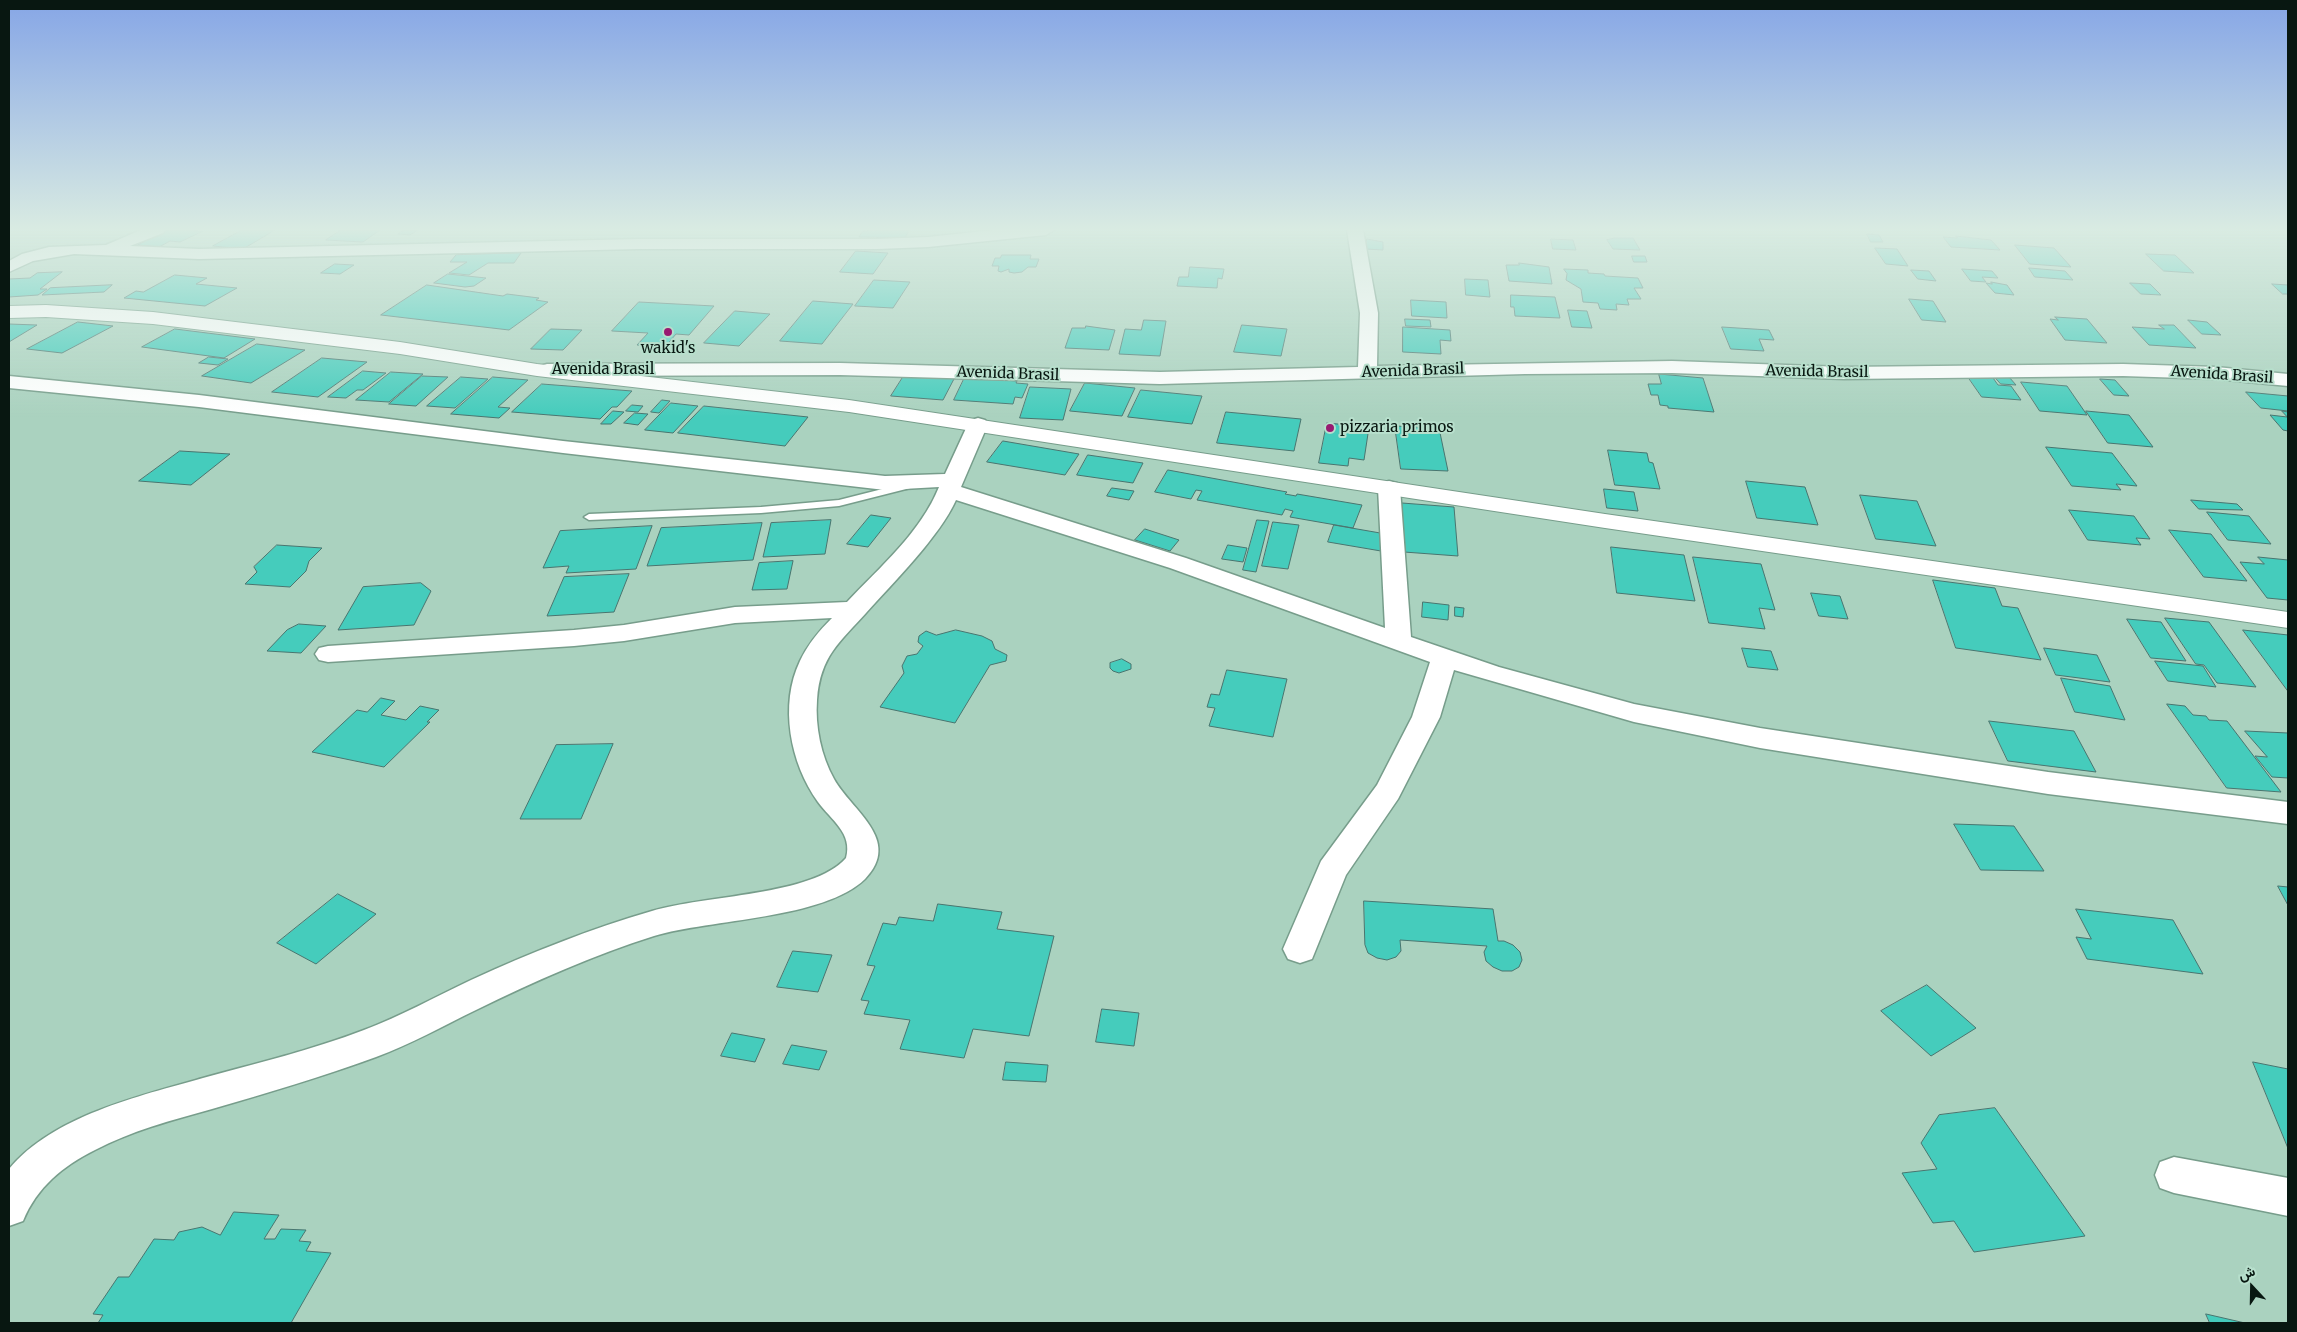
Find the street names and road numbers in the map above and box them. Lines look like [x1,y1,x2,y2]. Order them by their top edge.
street label: Avenida Brasil [1361,360,1465,382]
street label: Avenida Brasil [552,361,654,379]
street label: Avenida Brasil [1765,362,1869,382]
street label: Avenida Brasil [2170,362,2274,388]
street label: Avenida Brasil [956,363,1060,385]

